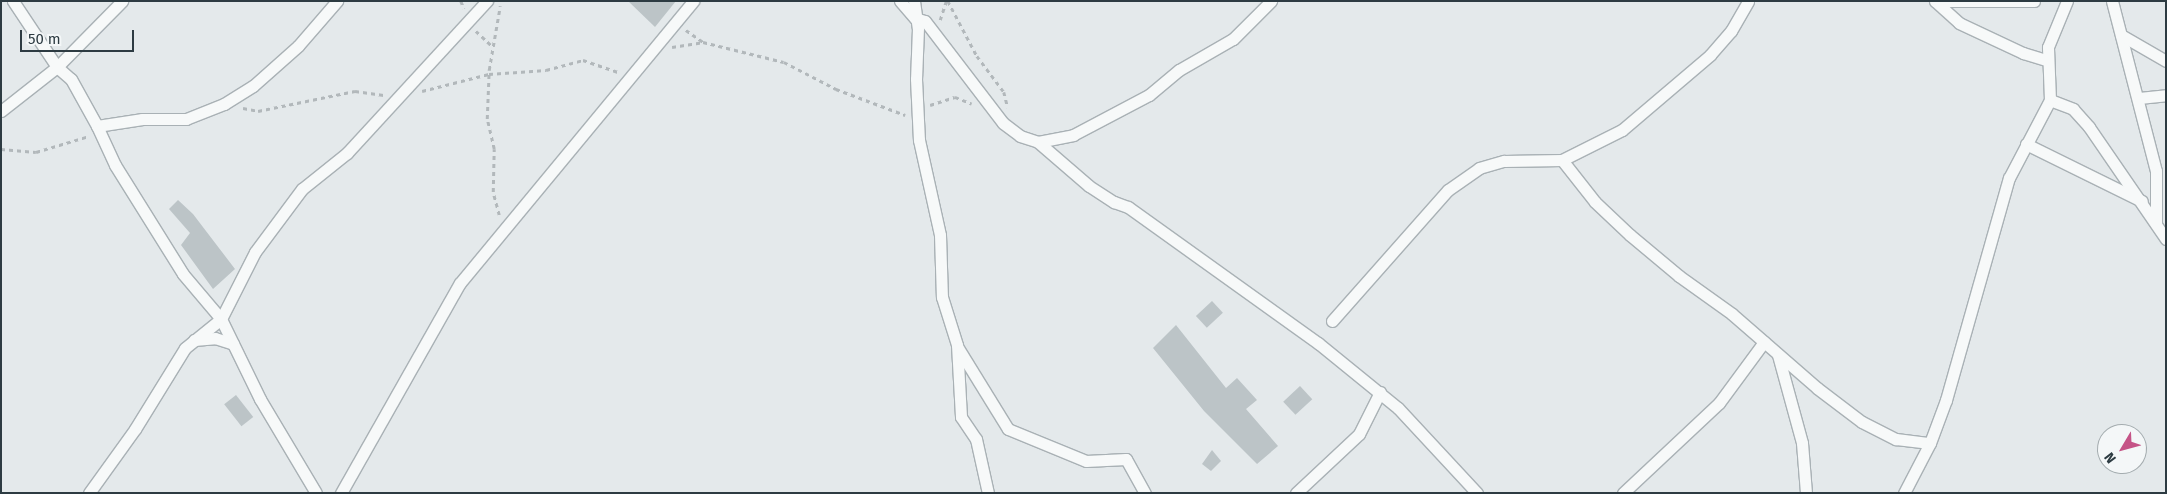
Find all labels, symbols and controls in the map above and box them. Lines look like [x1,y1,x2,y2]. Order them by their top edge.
scale bar [22,20,136,52]
text: 50 m [28,30,61,48]
north arrow [2097,424,2147,474]
text: N [2101,449,2120,467]

